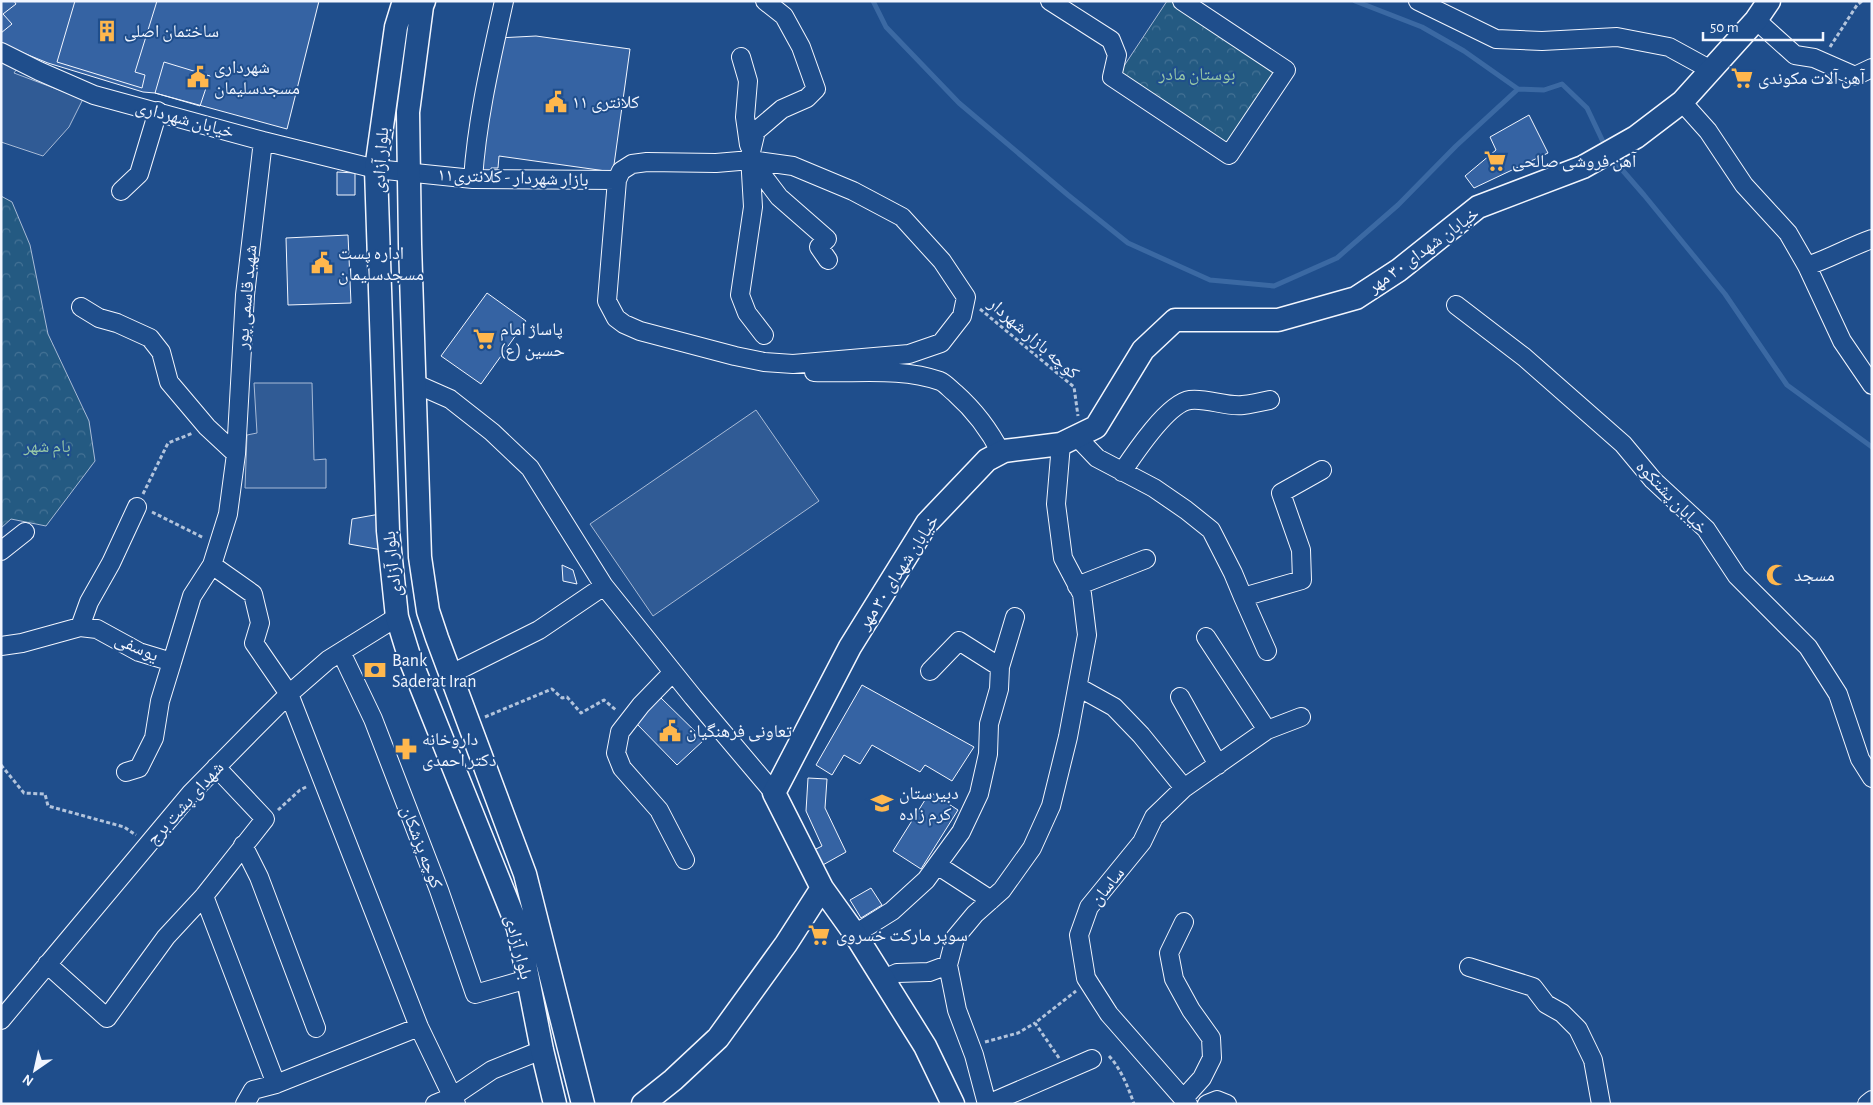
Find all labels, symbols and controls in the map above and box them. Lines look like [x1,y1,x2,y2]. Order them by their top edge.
scale bar [1703,10,1823,42]
building icon: ساختمان اصلی [94,18,120,44]
text: 50 m [1710,20,1739,35]
place label: ساختمان اصلی [124,23,219,42]
place label: شهرداری مسجدسلیمان [214,59,300,99]
public building icon: شهرداری مسجدسلیمان [185,64,211,90]
supermarket icon: آهن آلات مکوندی [1729,65,1755,91]
park label: بوستان مادر [1158,66,1236,85]
place label: آهن آلات مکوندی [1758,68,1865,89]
public building icon: کلانتری ۱۱ [543,89,569,115]
place label: کلانتری ۱۱ [572,94,640,113]
street label: خیابان شهرداری [133,98,236,143]
street label: بلوار آزادی [368,126,393,194]
supermarket icon: آهن فروشی صالحی [1482,148,1508,174]
place label: آهن فروشی صالحی [1512,151,1637,172]
street label: بازار شهردار - کلانتری۱۱ [437,166,589,191]
street label: خیابان شهدای ۳۰ مهر [1364,205,1483,298]
street label: شهید قاسمی پور [233,244,262,351]
place label: اداره پست مسجدسلیمان [338,245,424,285]
public building icon: اداره پست مسجدسلیمان [309,250,335,276]
street label: کوچه بازار شهردار [983,294,1083,384]
place label: پاساژ امام حسین (ع) [500,321,565,361]
supermarket icon: پاساژ امام حسین (ع) [471,326,497,352]
park label: بام شهر [22,438,71,458]
street label: خیابان پشتکوه [1631,458,1710,539]
street label: خیابان شهدای ۳۰ مهر [855,512,943,634]
street label: بلوار آزادی [379,530,406,598]
mosque icon: مسجد [1764,562,1790,588]
place label: مسجد [1794,567,1835,585]
street label: یوسفی [112,630,161,666]
place label: Bank Saderat Iran [392,652,476,691]
bank icon: Bank Saderat Iran [362,657,388,683]
public building icon: تعاونی فرهنگیان [657,718,683,744]
place label: تعاونی فرهنگیان [686,723,792,742]
place label: داروخانه دکتر احمدی [422,731,496,771]
pharmacy icon: داروخانه دکتر احمدی [393,736,419,762]
street label: شهدای پشت برج [144,759,229,850]
place label: دبیرستان کرم زاده [899,785,959,826]
school or university icon: دبیرستان کرم زاده [869,790,895,816]
street label: کوچه پزشکان [396,803,445,892]
street label: ساسان [1087,864,1129,910]
street label: بلوار آزادی [500,913,537,982]
supermarket icon: سوپر مارکت خسروی [806,922,832,948]
place label: سوپر مارکت خسروی [836,927,968,946]
north arrow [10,1045,60,1095]
text: N [20,1071,36,1088]

